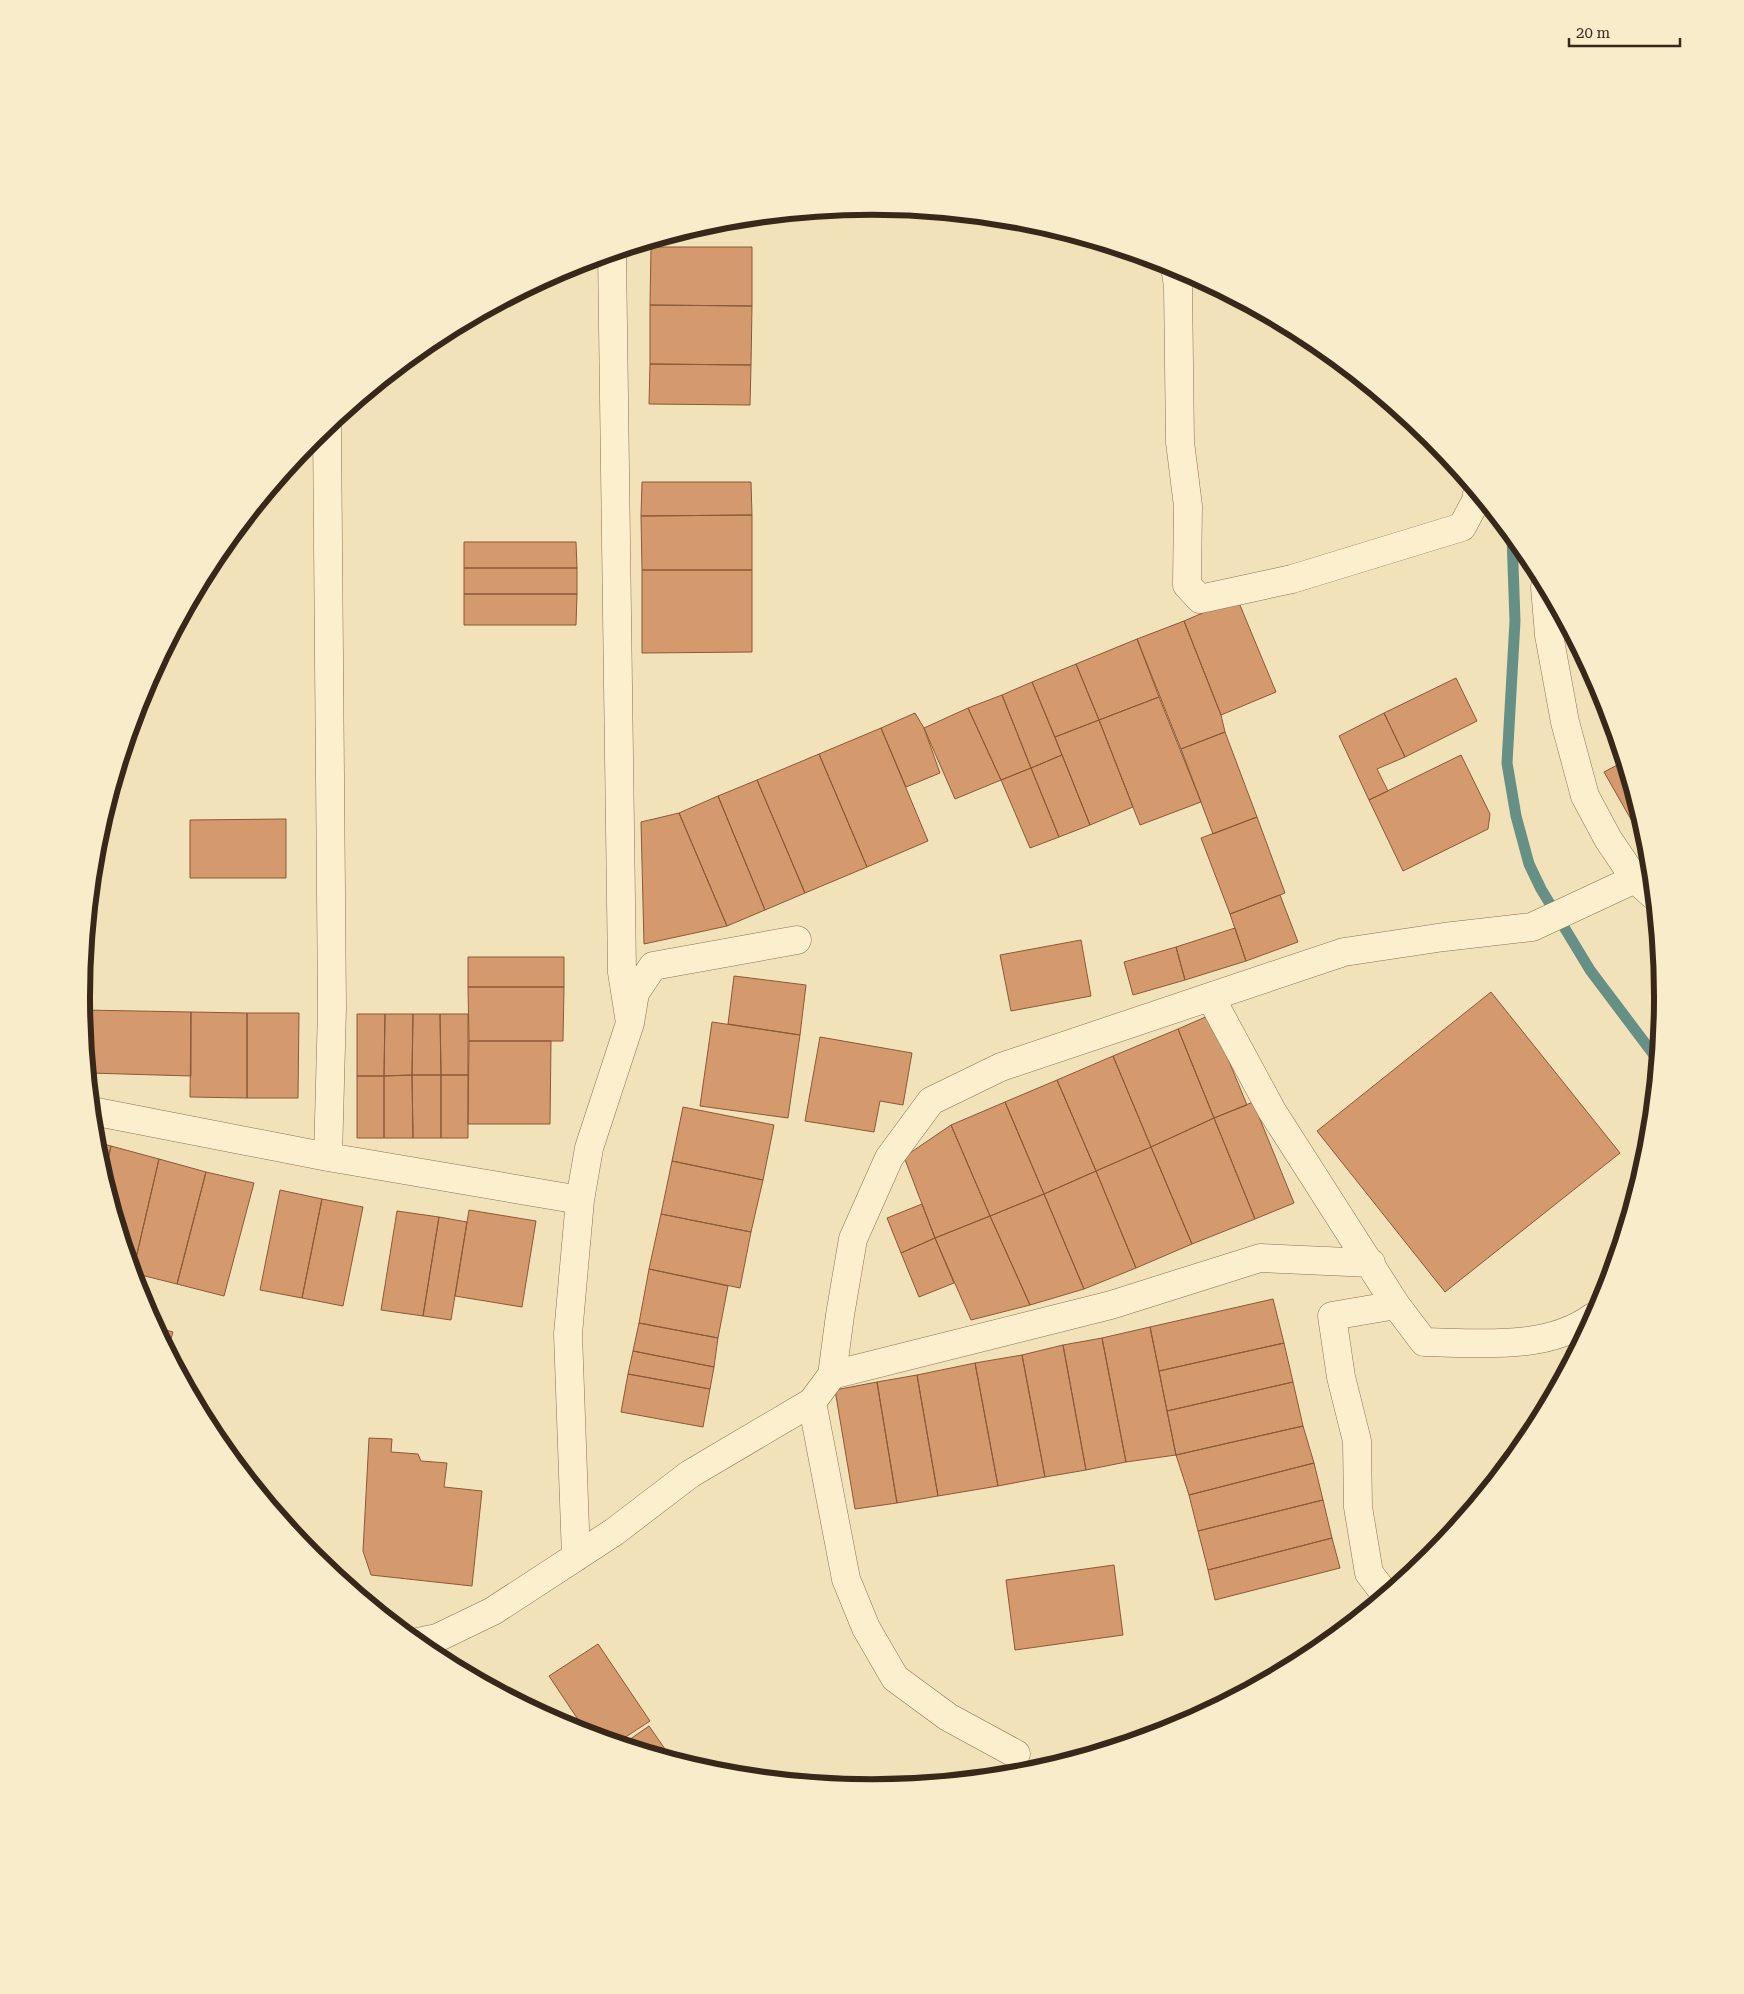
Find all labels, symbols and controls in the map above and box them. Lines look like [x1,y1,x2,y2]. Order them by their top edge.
scale bar [1569,15,1680,47]
text: 20 m [1576,24,1611,42]

